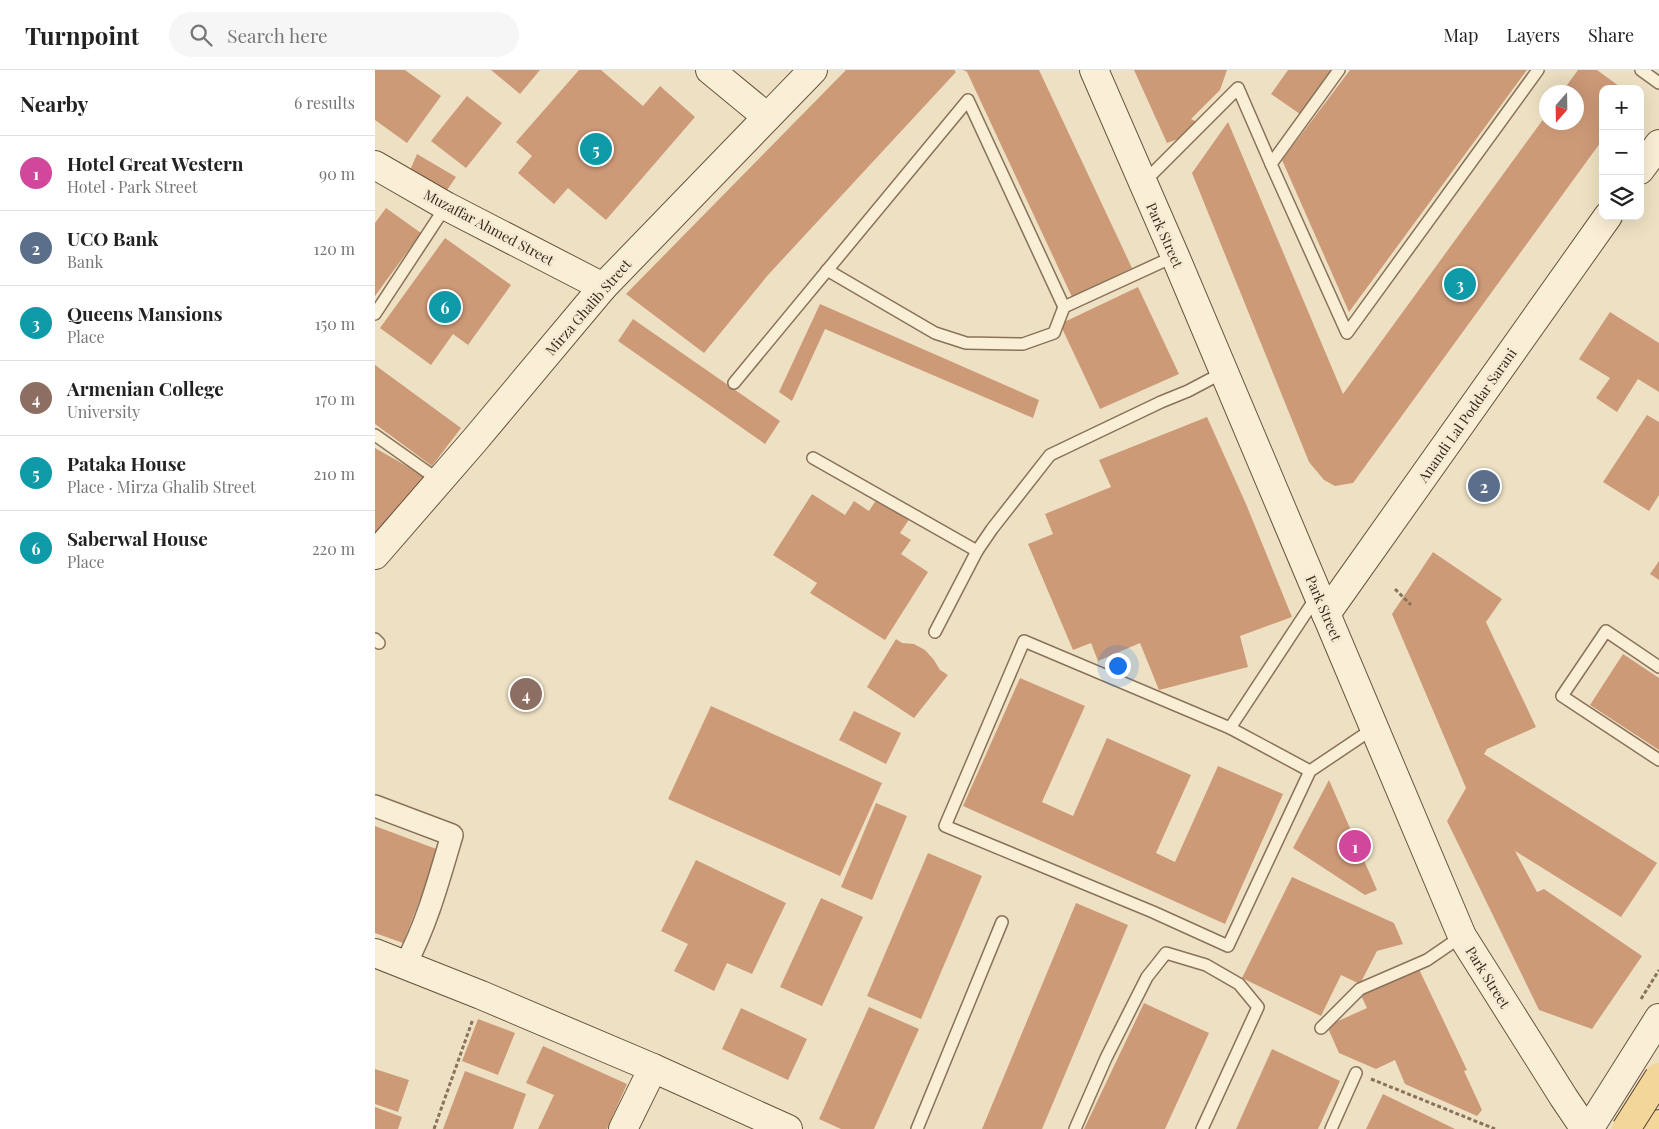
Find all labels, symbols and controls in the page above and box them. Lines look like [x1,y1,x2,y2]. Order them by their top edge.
search box [169,12,519,57]
text: Turnpoint [25,19,139,51]
icon: search [187,21,215,49]
text: Search here [227,22,328,48]
text: Map [1443,23,1478,47]
text: Layers [1506,23,1560,47]
text: Share [1588,23,1634,47]
north arrow [1539,85,1584,130]
map controls [1599,85,1644,220]
button: + [1599,85,1644,130]
text: Nearby [20,89,89,117]
text: 6 results [294,92,355,113]
pin: 5 [580,130,612,168]
button: − [1599,130,1644,175]
text: Hotel Great Western [67,150,243,176]
text: 1 [33,163,39,184]
text: 90 m [319,163,355,184]
button: layers [1599,175,1644,220]
text: Hotel · Park Street [67,176,198,197]
street label: Muzaffar Ahmed Street [421,185,558,270]
street label: Park Street [1142,199,1188,272]
text: UCO Bank [67,225,158,251]
text: 2 [32,238,40,259]
text: 120 m [314,238,355,259]
text: Bank [67,251,103,272]
street label: Mirza Ghalib Street [541,254,636,359]
pin: 3 [1444,265,1476,303]
pin: 6 [429,288,461,326]
text: Queens Mansions [67,300,222,326]
text: 3 [32,313,40,334]
text: 150 m [315,313,355,334]
text: Place [67,326,105,347]
street label: Anandi Lal Poddar Sarani [1413,344,1521,487]
text: Armenian College [67,375,224,401]
text: 4 [32,388,40,409]
text: 170 m [315,388,355,409]
text: University [67,401,140,422]
text: Pataka House [67,450,186,476]
text: 5 [32,463,40,484]
text: 210 m [314,463,355,484]
pin: 2 [1468,467,1500,505]
text: Place · Mirza Ghalib Street [67,476,256,497]
text: Saberwal House [67,525,208,551]
text: 6 [32,538,40,559]
text: 220 m [312,538,355,559]
text: Place [67,551,105,572]
street label: Park Street [1302,572,1347,645]
your location [1105,653,1131,679]
pin: 4 [510,675,542,713]
pin: 1 [1339,827,1371,865]
street label: Park Street [1461,942,1515,1012]

